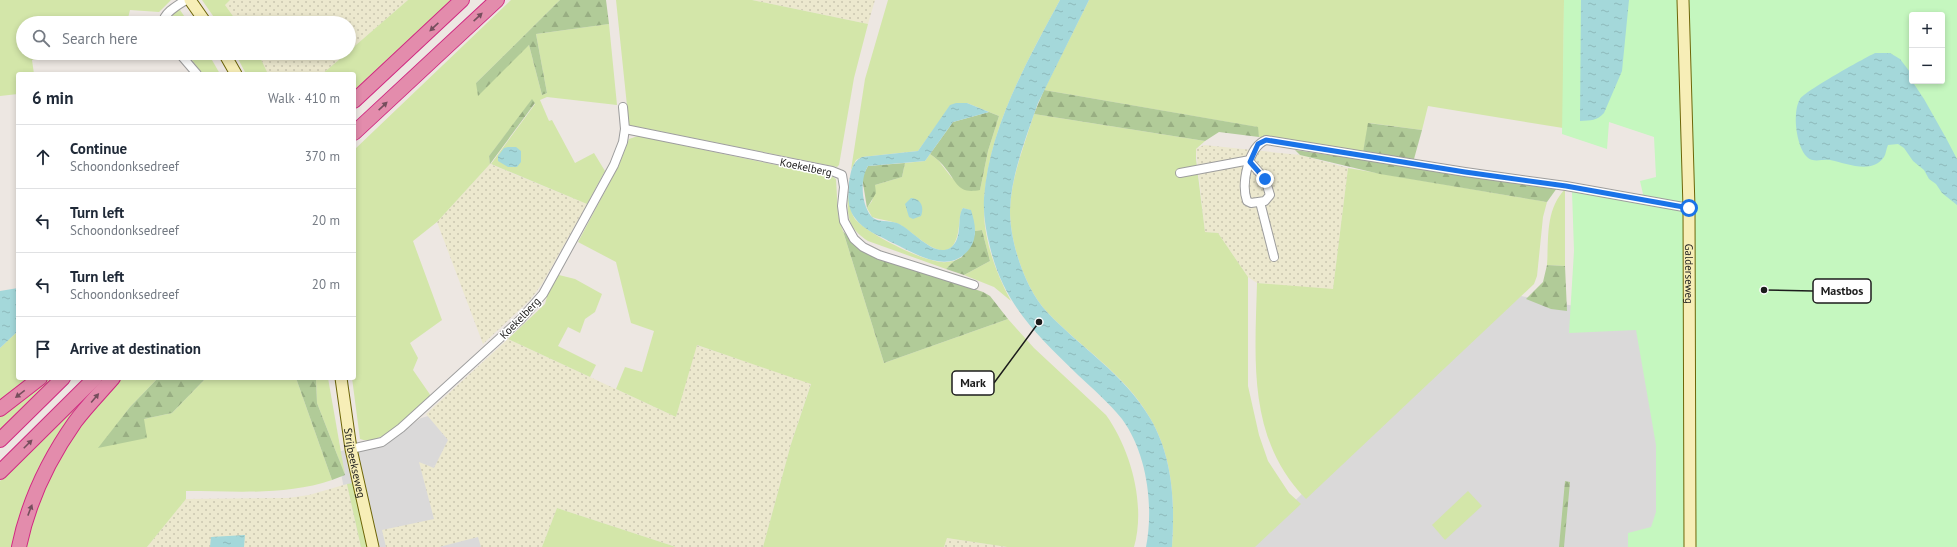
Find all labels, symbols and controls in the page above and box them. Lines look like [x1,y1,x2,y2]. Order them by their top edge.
map controls [1909,12,1945,84]
button: + [1909,12,1945,48]
one-way arrow [474,13,483,22]
search box [16,16,356,60]
one-way arrow [429,22,439,31]
icon: search [30,27,52,49]
text: Search here [62,29,138,48]
button: − [1909,48,1945,84]
text: 6 min [32,87,73,109]
text: Walk · 410 m [268,90,340,107]
one-way arrow [377,102,388,111]
text: Continue [70,139,127,158]
icon: ahead [32,146,54,168]
text: 370 m [305,148,340,165]
street label: Koekelberg [779,155,833,179]
text: Schoondonksedreef [70,158,179,175]
route end [1256,170,1274,188]
route start [1680,199,1698,217]
text: Turn left [70,203,124,222]
icon: left [32,210,54,232]
text: 20 m [312,212,340,229]
text: Schoondonksedreef [70,222,179,239]
street label: Galderseweg [1682,244,1696,304]
text: Turn left [70,267,124,286]
icon: left [32,274,54,296]
text: 20 m [312,276,340,293]
callout: Mastbos [1813,279,1871,303]
text: Mastbos [1821,283,1863,298]
text: Schoondonksedreef [70,286,179,303]
street label: Koekelberg [497,294,543,342]
icon: arrive [32,338,54,360]
text: Arrive at destination [70,339,201,358]
callout: Mark [952,371,994,395]
text: Mark [960,375,986,390]
one-way arrow [15,389,26,398]
one-way arrow [91,393,100,404]
street label: Strijbeekseweg [341,427,369,499]
one-way arrow [23,439,33,449]
one-way arrow [27,503,33,515]

